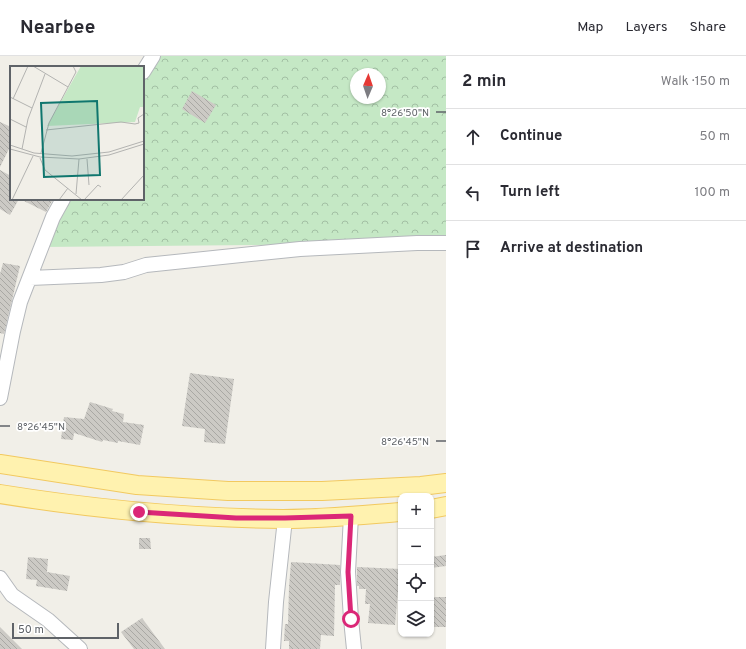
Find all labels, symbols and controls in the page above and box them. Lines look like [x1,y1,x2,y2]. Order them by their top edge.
text: Nearbee [20,16,95,40]
text: Map [577,19,603,36]
text: Layers [625,19,667,36]
text: Share [689,19,726,36]
inset map [10,66,144,200]
north arrow [350,68,386,104]
text: 2 min [462,71,506,93]
text: Walk · 150 m [661,74,730,90]
text: 8°26'50"N [381,107,429,120]
icon: ahead [462,126,484,148]
text: Continue [500,127,562,146]
text: 50 m [700,129,730,145]
icon: left [462,182,484,204]
text: Turn left [500,183,560,202]
text: 100 m [694,185,730,201]
icon: arrive [462,238,484,260]
text: Arrive at destination [500,239,643,258]
text: 8°26'45"N [17,421,65,434]
text: 8°26'45"N [381,436,429,449]
map controls [398,493,434,637]
button: + [398,493,434,529]
route end [130,503,148,521]
button: − [398,529,434,565]
button: locate [398,565,434,601]
button: layers [398,601,434,637]
route start [342,610,360,628]
scale bar [12,621,119,640]
text: 50 m [18,623,44,637]

